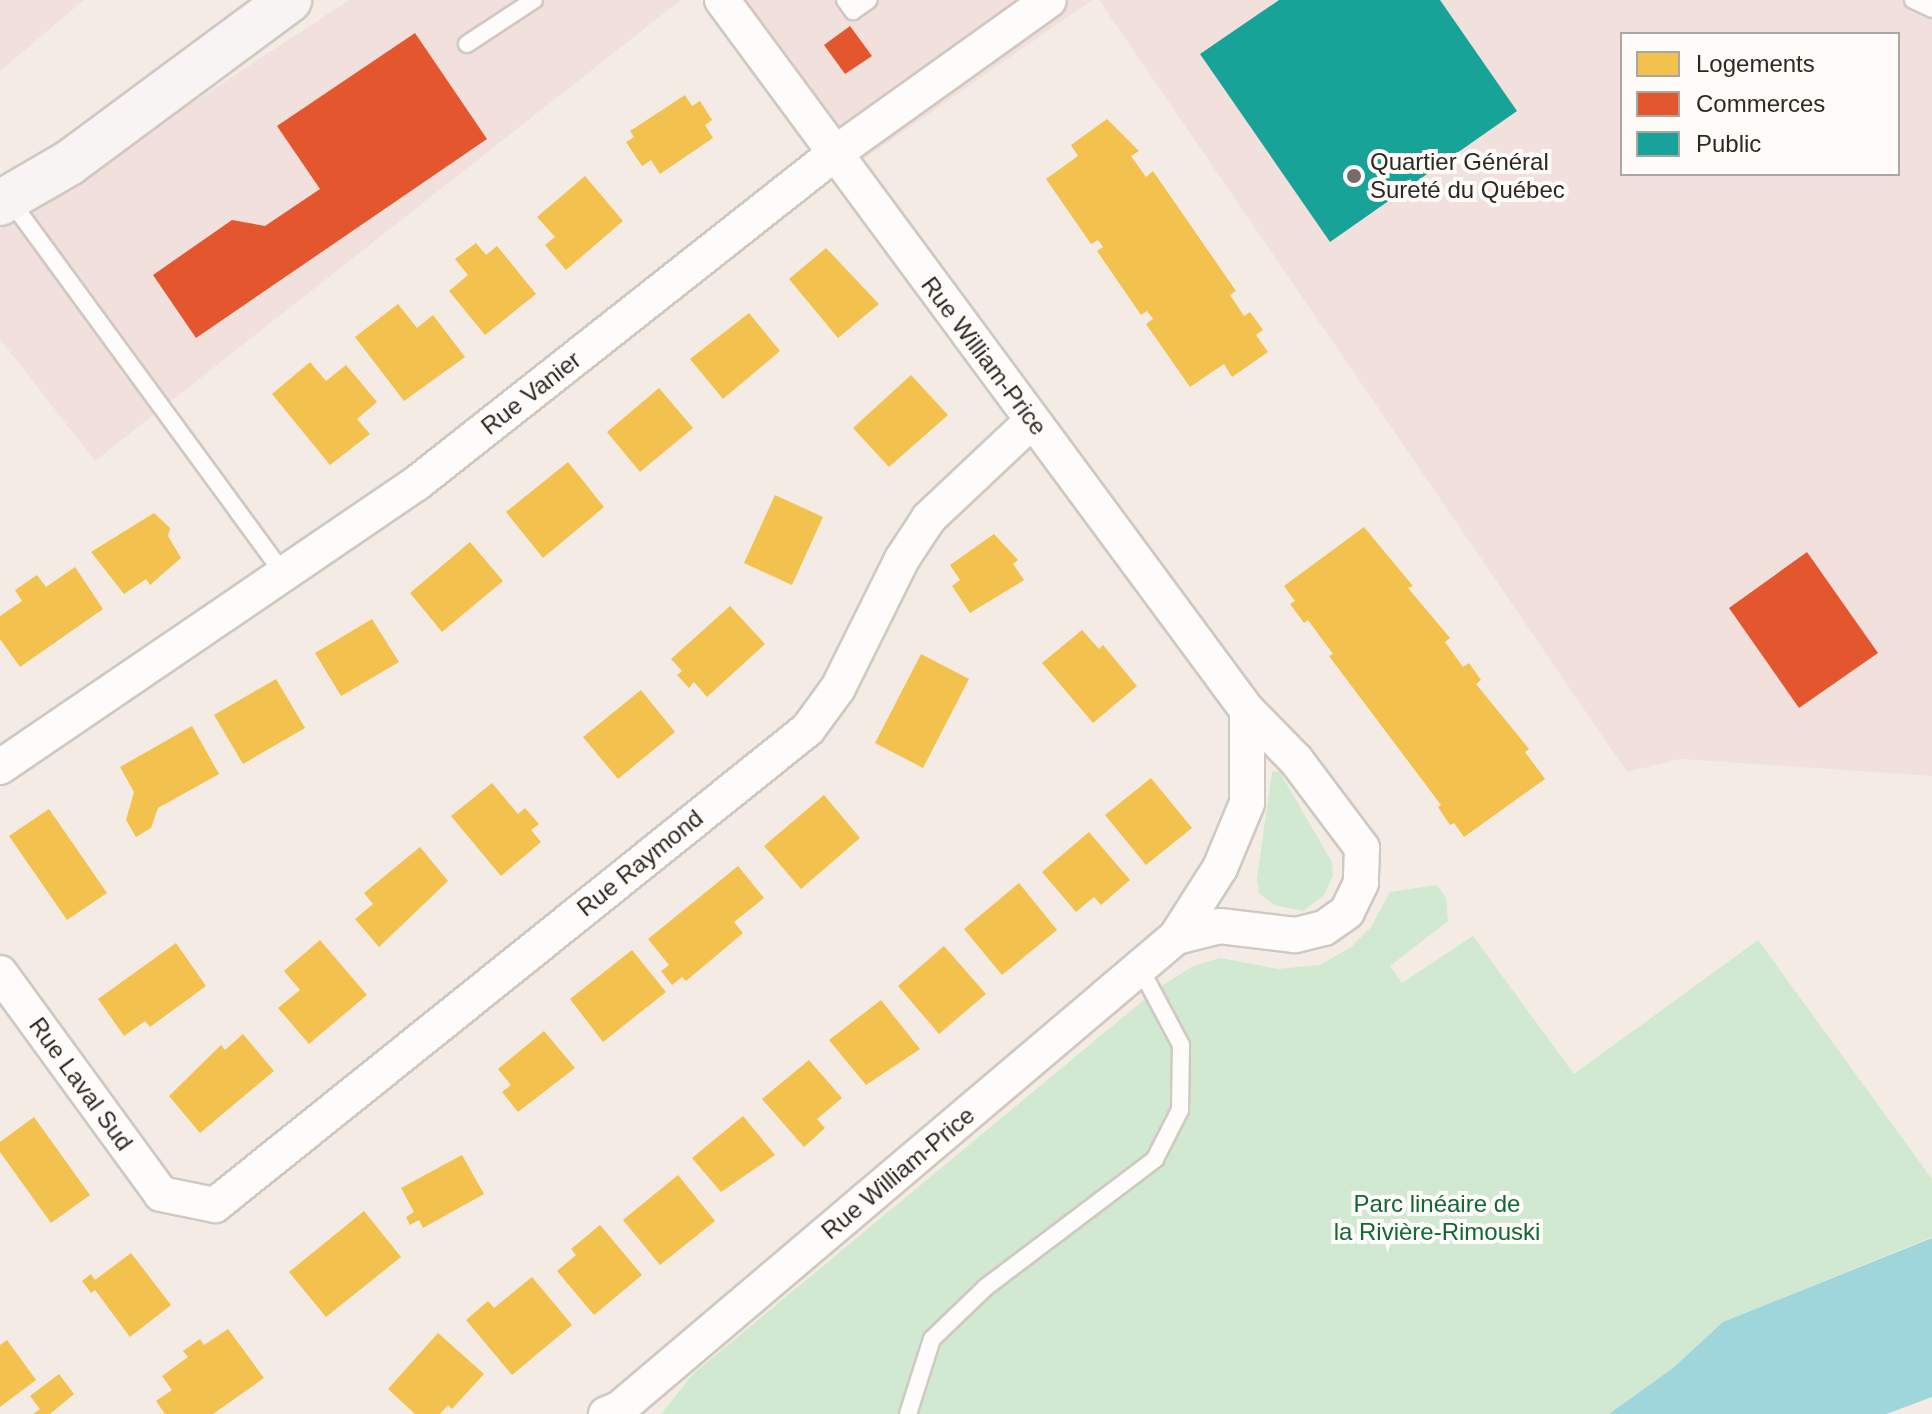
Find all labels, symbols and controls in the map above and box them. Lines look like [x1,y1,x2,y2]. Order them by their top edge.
legend [1620,32,1900,176]
text: Logements [1696,50,1815,77]
text: Commerces [1696,90,1825,117]
text: Public [1696,130,1761,157]
place label: Quartier Général Sureté du Québec [1370,148,1565,204]
marker: Quartier Général Sureté du Québec [1345,167,1363,185]
street label: Rue William-Price [915,271,1053,441]
street label: Rue Vanier [476,345,586,441]
street label: Rue Raymond [571,804,709,922]
street label: Rue Laval Sud [23,1012,139,1156]
street label: Rue William-Price [816,1101,980,1245]
park label: Parc linéaire de la Rivière-Rimouski [1334,1190,1540,1246]

